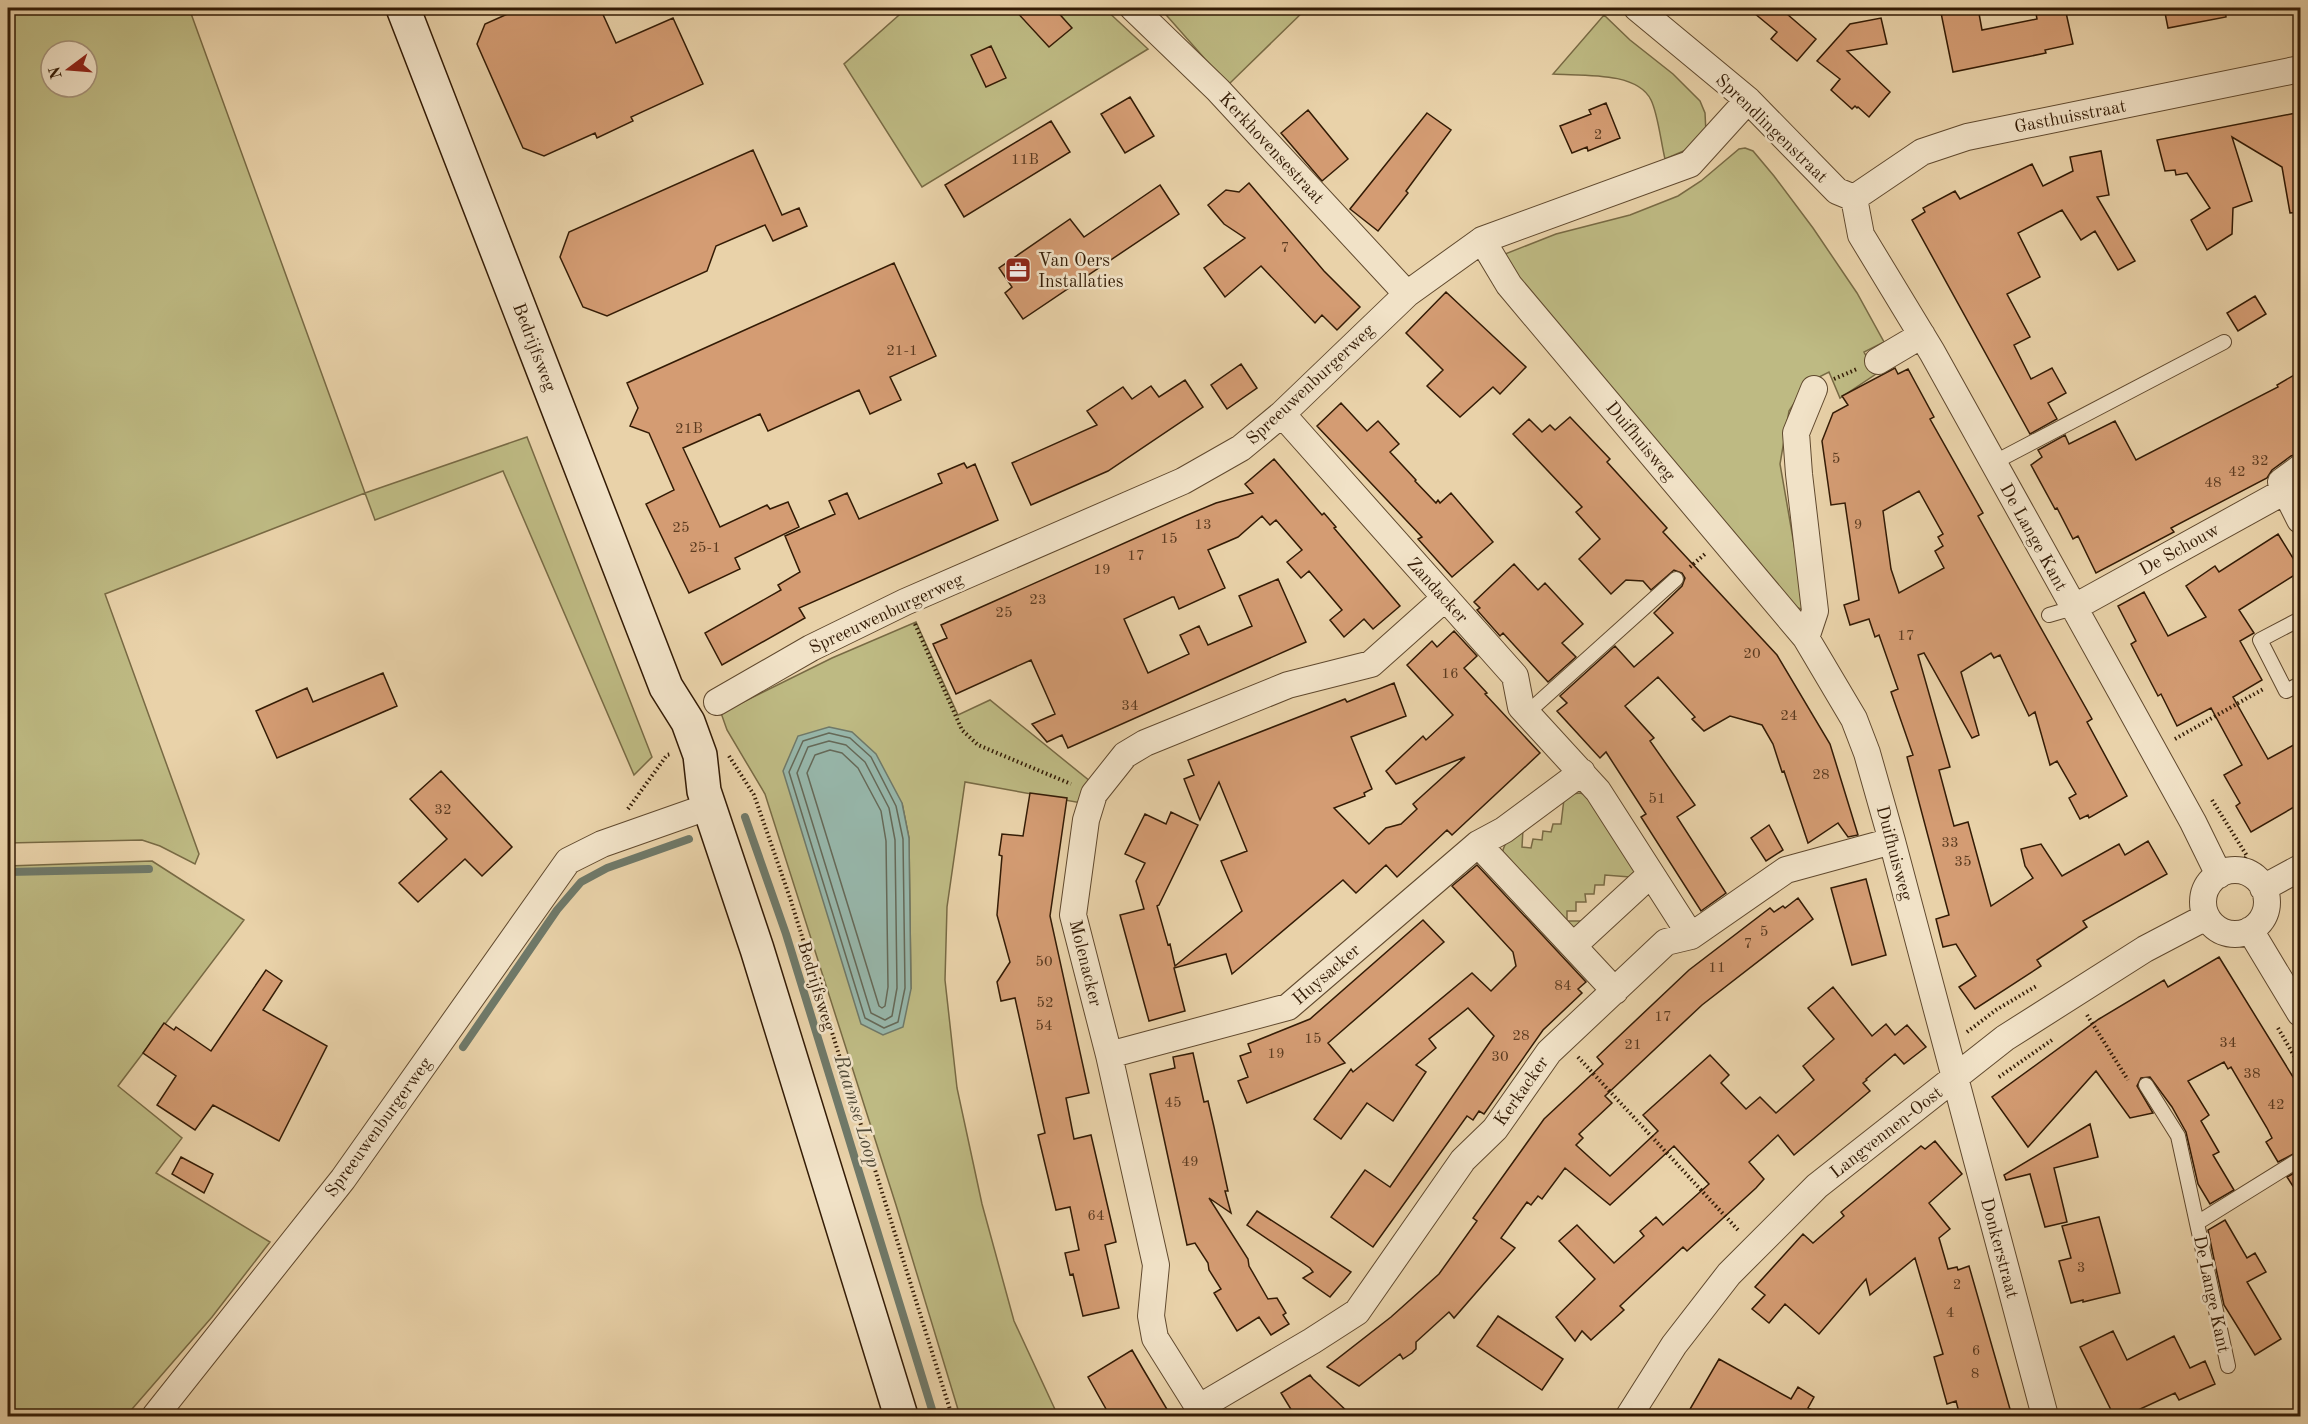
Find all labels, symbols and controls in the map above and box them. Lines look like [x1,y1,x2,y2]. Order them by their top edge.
north arrow [39,39,99,99]
text: N [47,64,66,81]
street label: Sprendlingenstraat [1712,71,1831,187]
street label: Kerkhovensestraat [1215,90,1327,208]
street label: Gasthuisstraat [2013,97,2128,137]
house number: 2 [1594,128,1602,143]
house number: 11B [1011,153,1039,168]
house number: 7 [1281,241,1289,256]
place label: Van Oers Installaties [1038,252,1124,291]
office icon: Van Oers Installaties [1003,255,1033,285]
street label: Bedrijfsweg [509,301,559,394]
street label: Spreeuwenburgerweg [1243,321,1378,449]
house number: 21-1 [886,344,918,359]
street label: Duifhuisweg [1602,398,1679,485]
house number: 21B [675,422,703,437]
house number: 5 [1832,452,1840,467]
house number: 32 [2251,454,2269,469]
house number: 42 [2228,465,2246,480]
house number: 48 [2204,476,2222,491]
street label: De Lange Kant [1996,481,2070,594]
house number: 13 [1194,518,1212,533]
house number: 9 [1854,518,1862,533]
street label: De Schouw [2136,520,2223,579]
house number: 25 [672,521,690,536]
house number: 15 [1160,532,1178,547]
house number: 25-1 [689,541,721,556]
house number: 17 [1127,549,1145,564]
street label: Zandacker [1403,554,1472,627]
house number: 19 [1093,563,1111,578]
street label: Spreeuwenburgerweg [807,570,967,658]
house number: 23 [1029,593,1047,608]
house number: 25 [995,606,1013,621]
house number: 17 [1897,629,1915,644]
house number: 20 [1743,647,1761,662]
house number: 16 [1441,667,1459,682]
house number: 34 [1121,699,1139,714]
house number: 24 [1780,709,1798,724]
house number: 28 [1812,768,1830,783]
house number: 51 [1648,792,1666,807]
house number: 32 [434,803,452,818]
street label: Duifhuisweg [1873,804,1915,903]
house number: 33 [1941,836,1959,851]
house number: 35 [1954,855,1972,870]
street label: Molenacker [1066,918,1105,1009]
house number: 5 [1760,925,1768,940]
house number: 7 [1744,937,1752,952]
street label: Bedrijfsweg [794,939,838,1034]
street label: Huysacker [1289,940,1364,1009]
house number: 50 [1035,955,1053,970]
house number: 11 [1708,961,1726,976]
house number: 84 [1554,979,1572,994]
house number: 52 [1036,996,1054,1011]
house number: 17 [1654,1010,1672,1025]
house number: 54 [1035,1019,1053,1034]
house number: 28 [1512,1029,1530,1044]
house number: 15 [1304,1032,1322,1047]
house number: 34 [2219,1036,2237,1051]
house number: 21 [1624,1038,1642,1053]
house number: 19 [1267,1047,1285,1062]
house number: 30 [1491,1050,1509,1065]
water label: Raamse Loop [829,1052,883,1171]
street label: Kerkacker [1491,1053,1553,1130]
street label: Spreeuwenburgerweg [322,1054,436,1201]
house number: 38 [2243,1067,2261,1082]
street label: Langvennen-Oost [1827,1083,1946,1182]
house number: 45 [1164,1096,1182,1111]
house number: 42 [2267,1098,2285,1113]
house number: 49 [1181,1155,1199,1170]
street label: Donkerstraat [1977,1196,2021,1300]
house number: 64 [1087,1209,1105,1224]
street label: De Lange Kant [2190,1234,2232,1355]
house number: 3 [2077,1261,2085,1276]
house number: 2 [1953,1278,1961,1293]
house number: 4 [1946,1306,1954,1321]
house number: 6 [1972,1344,1980,1359]
house number: 8 [1971,1367,1979,1382]

